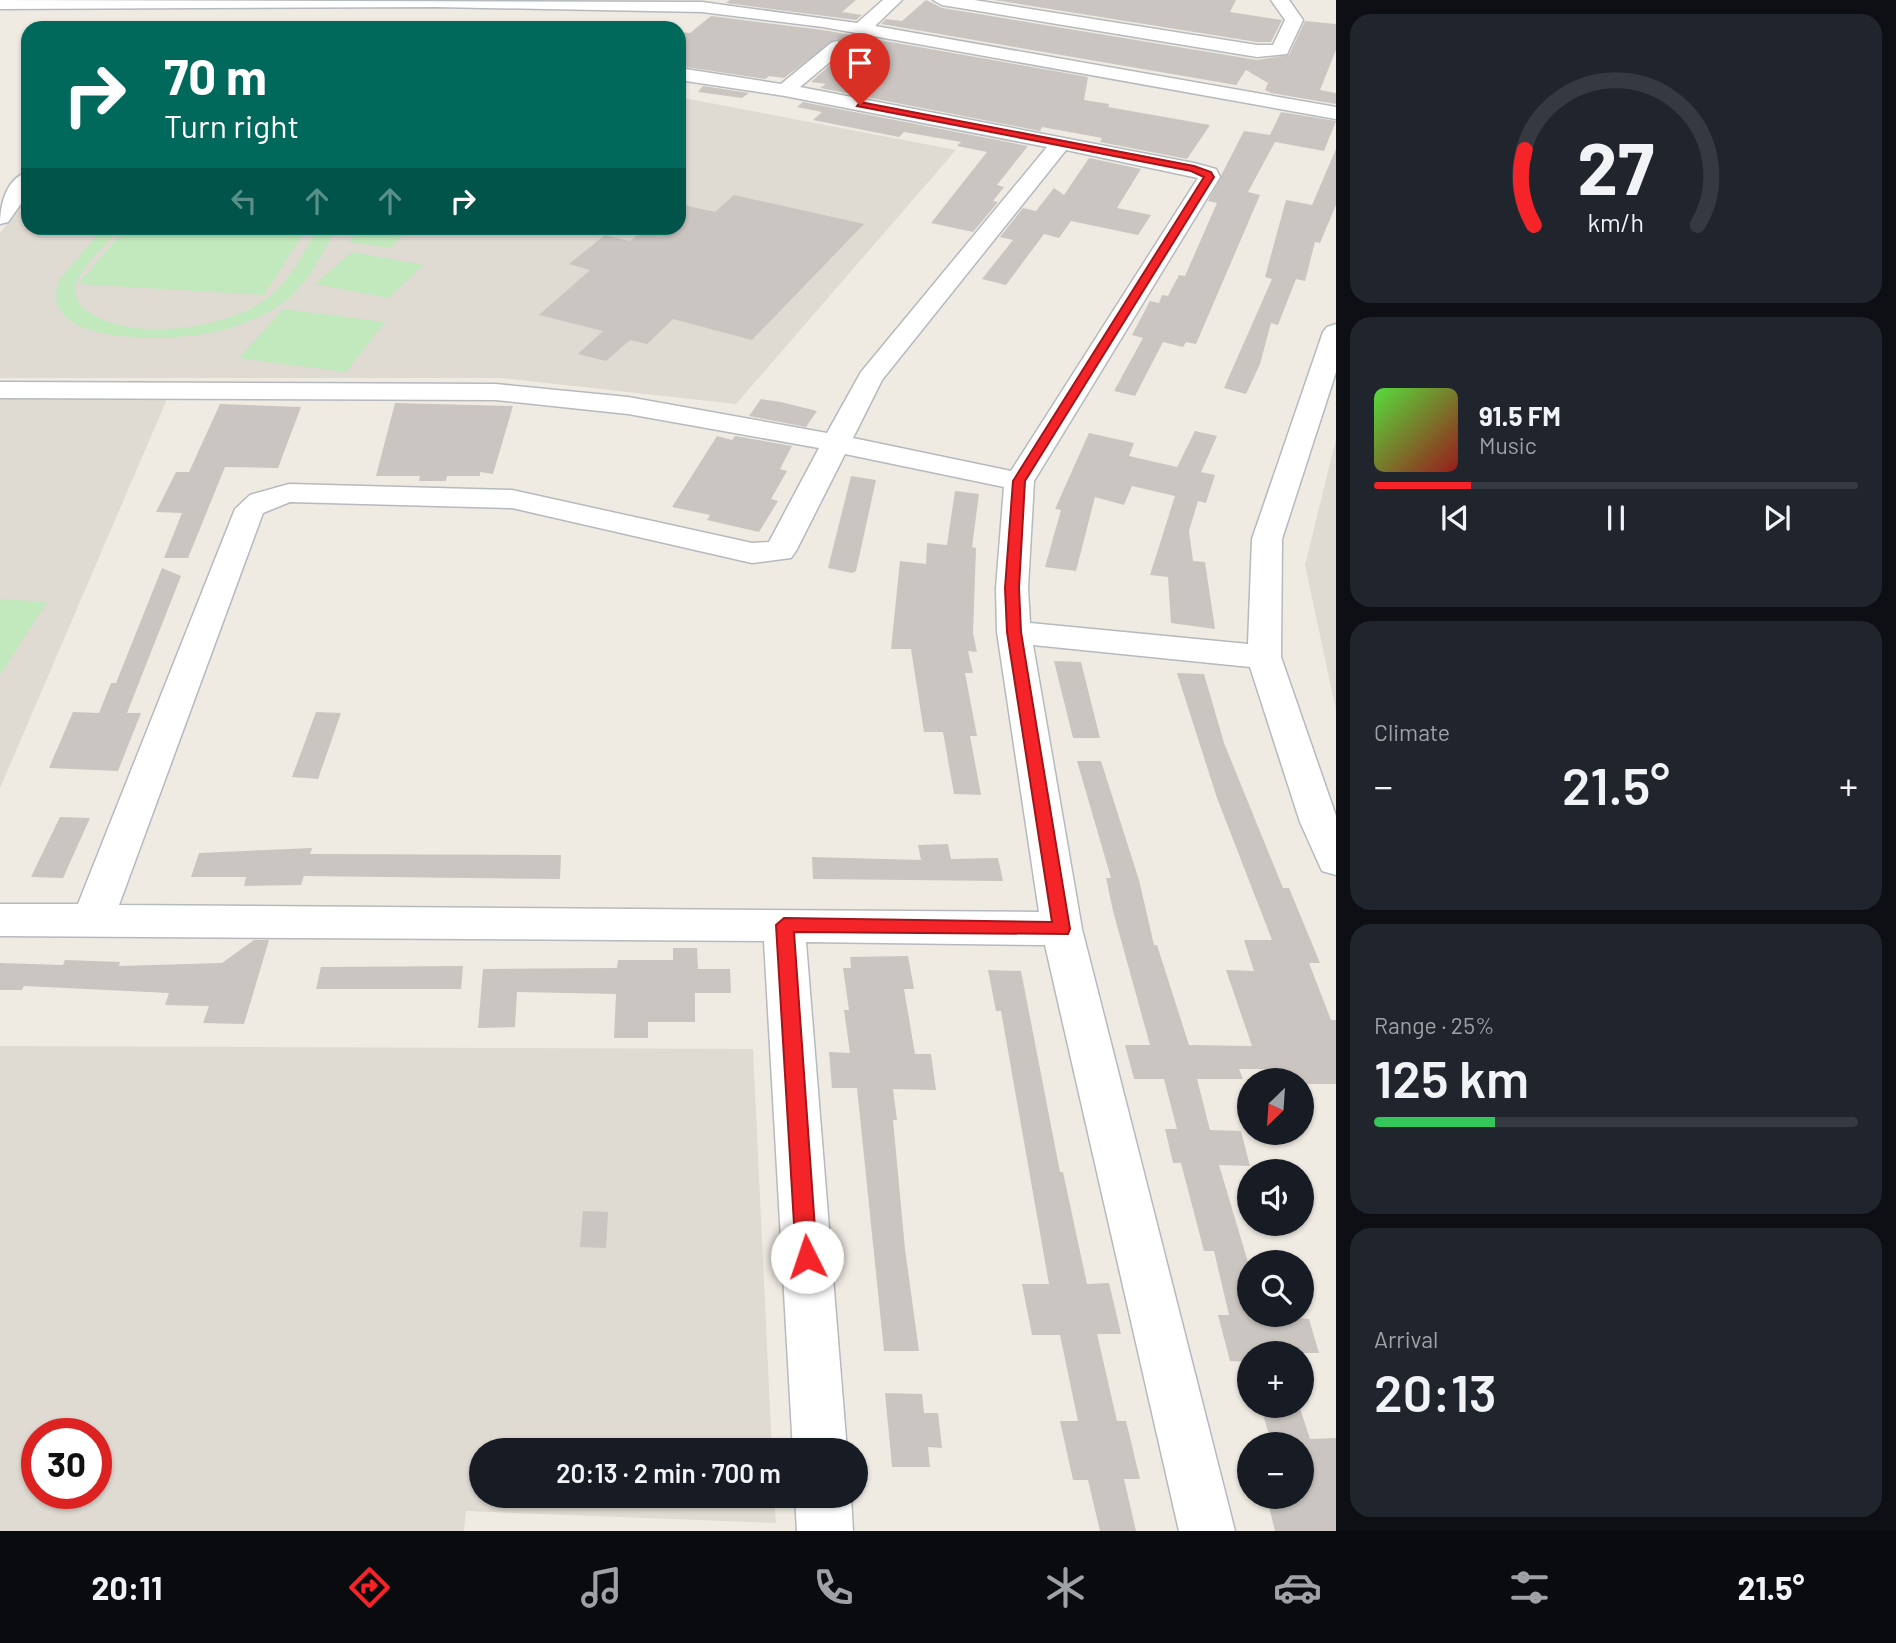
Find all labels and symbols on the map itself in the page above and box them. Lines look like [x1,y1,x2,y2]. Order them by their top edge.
pin [830,33,890,105]
north arrow [1237,1068,1314,1144]
position arrow [770,1220,844,1294]
speed limit sign: 30 [21,1418,112,1509]

